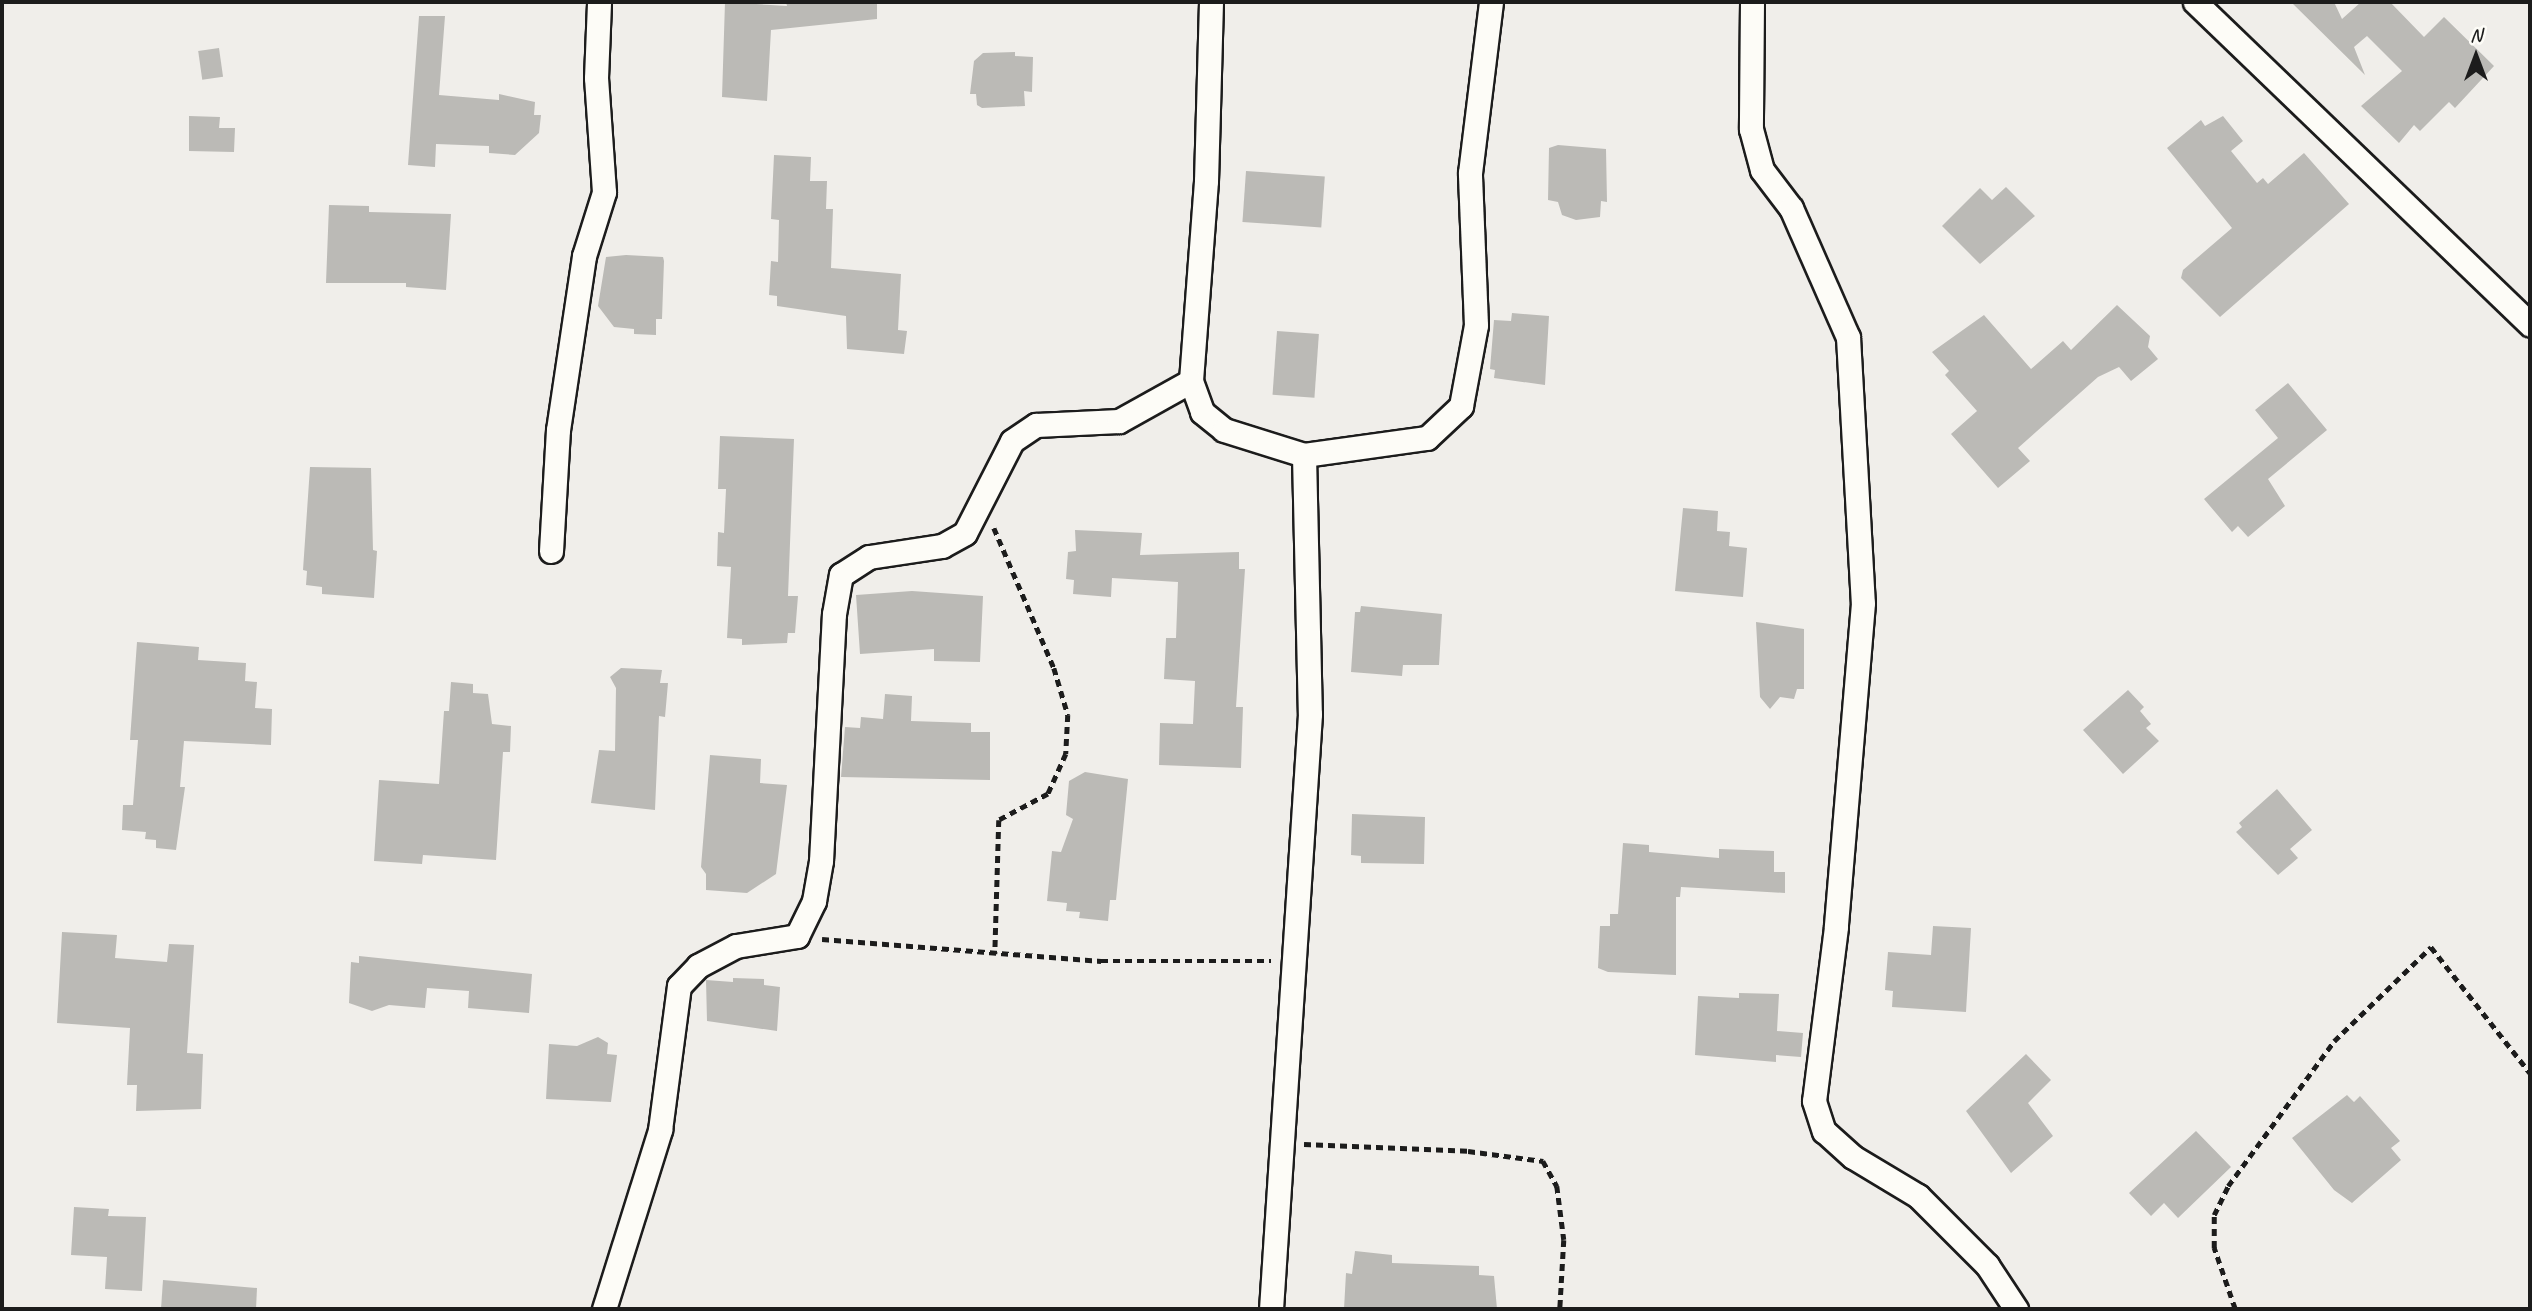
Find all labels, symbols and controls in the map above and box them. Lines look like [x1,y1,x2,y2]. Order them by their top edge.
north arrow [2441,21,2511,91]
text: N [2470,23,2482,47]

